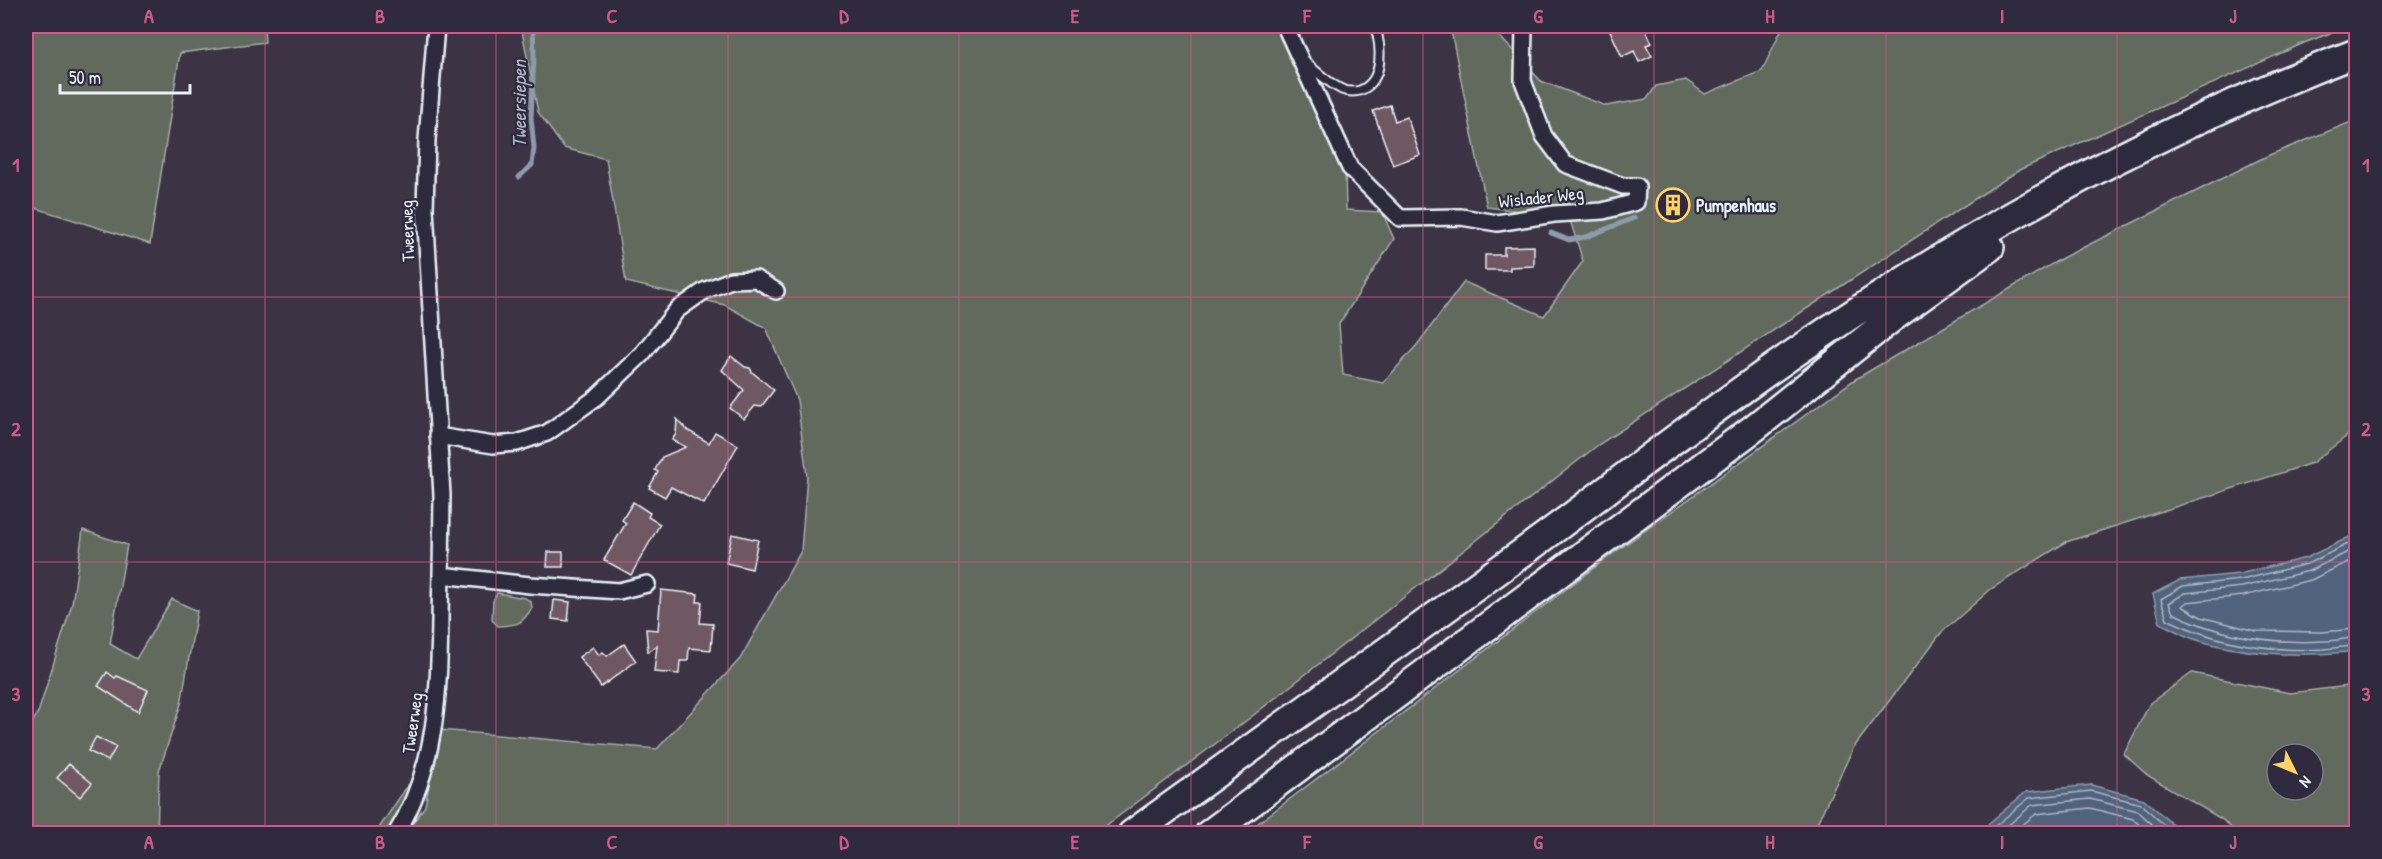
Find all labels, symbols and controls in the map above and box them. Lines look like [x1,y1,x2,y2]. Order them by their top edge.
text: A [144,2,154,29]
text: B [375,2,385,29]
text: C [607,2,618,29]
text: D [839,2,849,29]
text: E [1071,2,1080,29]
text: F [1302,2,1312,29]
text: G [1533,2,1543,29]
text: H [1765,2,1775,29]
text: I [2000,2,2004,29]
text: J [2229,2,2237,29]
scale bar [60,57,190,95]
water label: Tweersiepen [505,58,533,148]
text: 50 m [69,65,101,90]
text: 1 [12,151,20,178]
text: 1 [2362,151,2370,178]
street label: Wislader Weg [1497,180,1585,214]
building icon: Pumpenhaus [1655,187,1691,223]
place label: Pumpenhaus [1696,193,1776,219]
street label: Tweerweg [393,200,421,262]
text: 2 [11,415,21,442]
text: 2 [2361,415,2371,442]
text: 3 [12,680,21,707]
text: 3 [2362,680,2371,707]
street label: Tweerweg [395,691,429,755]
north arrow [2265,742,2325,802]
text: N [2295,772,2317,793]
text: A [144,828,154,855]
text: B [375,828,385,855]
text: C [607,828,618,855]
text: D [839,828,849,855]
text: E [1071,828,1080,855]
text: F [1302,828,1312,855]
text: G [1533,828,1543,855]
text: H [1765,828,1775,855]
text: I [2000,828,2004,855]
text: J [2229,828,2237,855]

